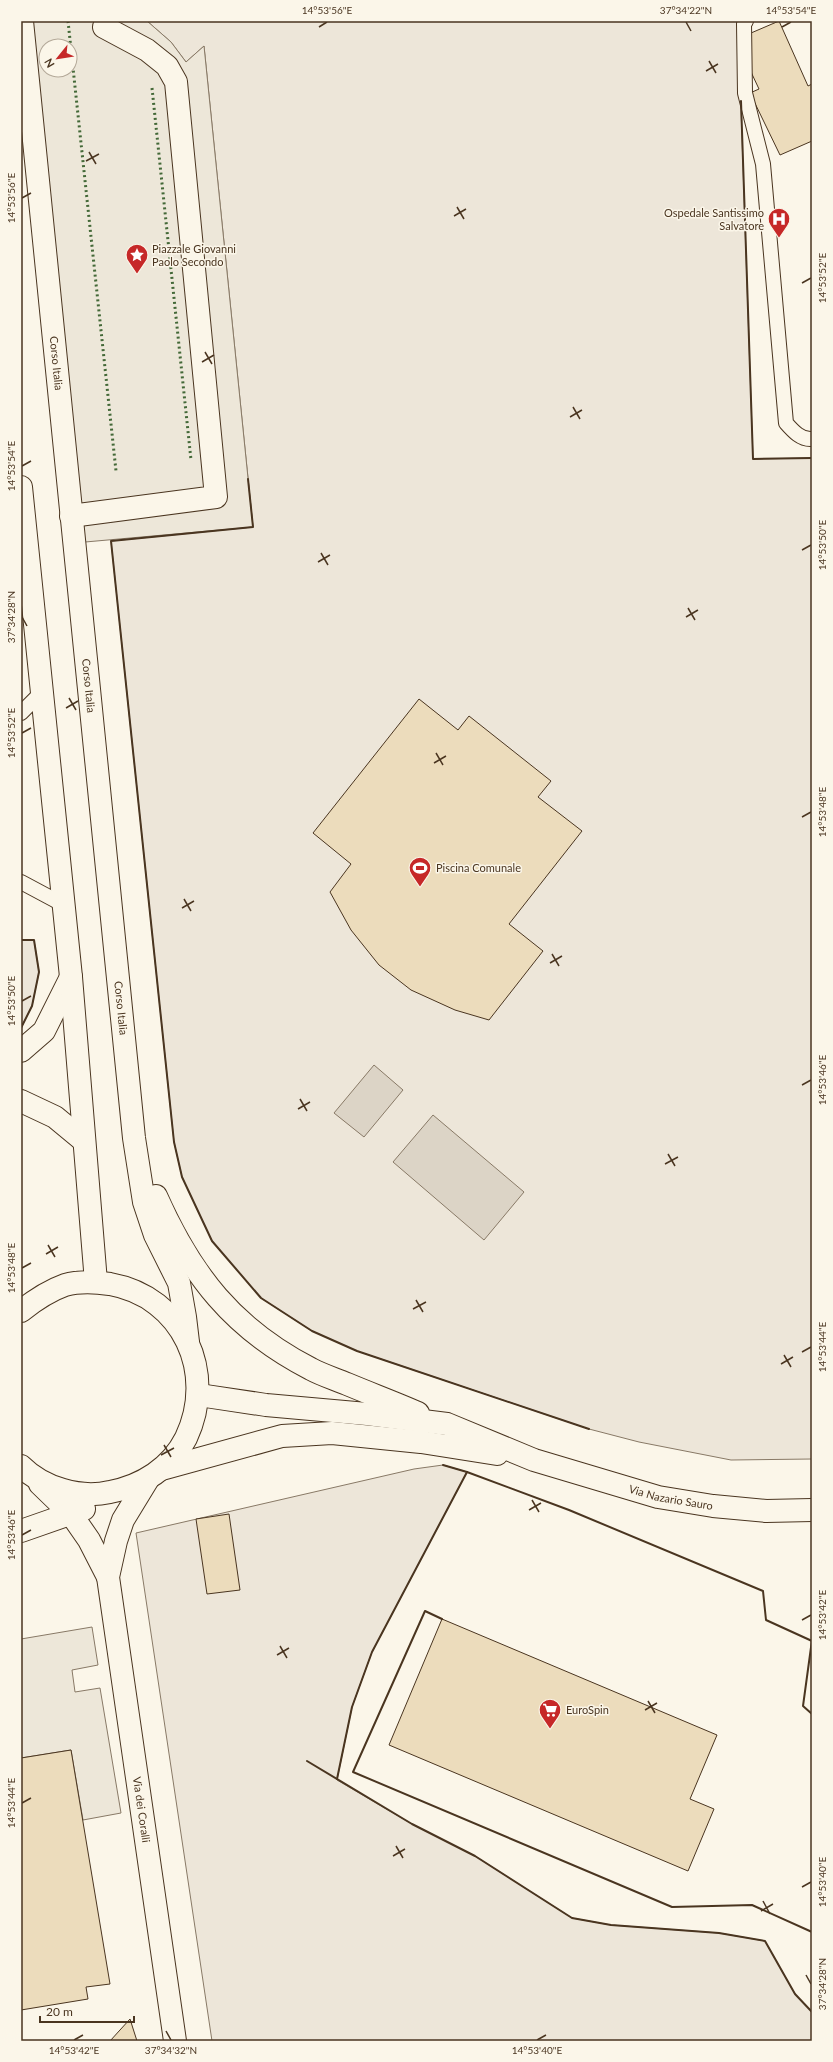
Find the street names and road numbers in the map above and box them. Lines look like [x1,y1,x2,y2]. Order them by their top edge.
street label: Corso Italia [48,336,66,391]
street label: Corso Italia [80,658,98,713]
street label: Corso Italia [112,980,131,1036]
street label: Via Nazario Sauro [627,1482,714,1512]
street label: Via dei Coralli [131,1776,153,1844]

